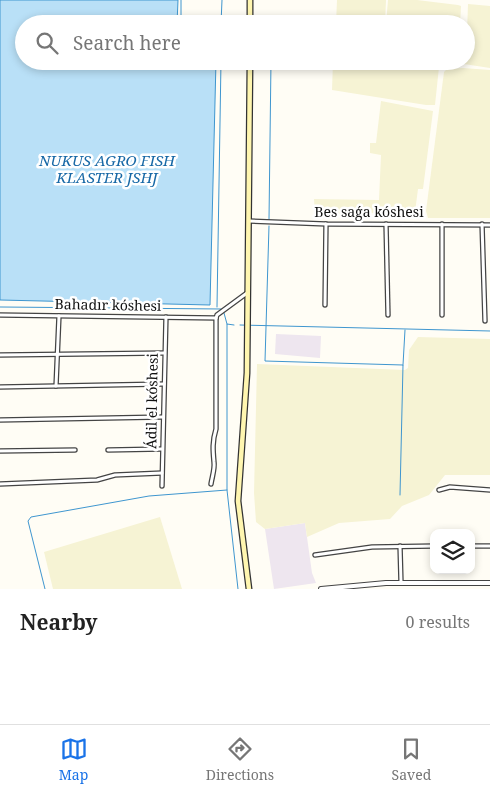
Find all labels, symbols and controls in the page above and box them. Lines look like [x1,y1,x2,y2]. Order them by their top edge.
search box [15,15,475,70]
icon: search [33,29,61,57]
text: Search here [73,30,181,56]
water label: NUKUS AGRO FISH KLASTER JSHJ [38,150,176,187]
street label: Bes saǵa kóshesi [314,202,424,221]
street label: Bahadır kóshesi [55,294,162,315]
street label: Ádil el kóshesi [141,353,162,449]
map controls [430,529,475,574]
button: layers [430,529,475,574]
text: Nearby [20,608,98,636]
text: 0 results [406,611,470,633]
tab: Map [59,735,88,784]
tab: Directions [206,735,274,784]
tab: Saved [392,735,431,784]

